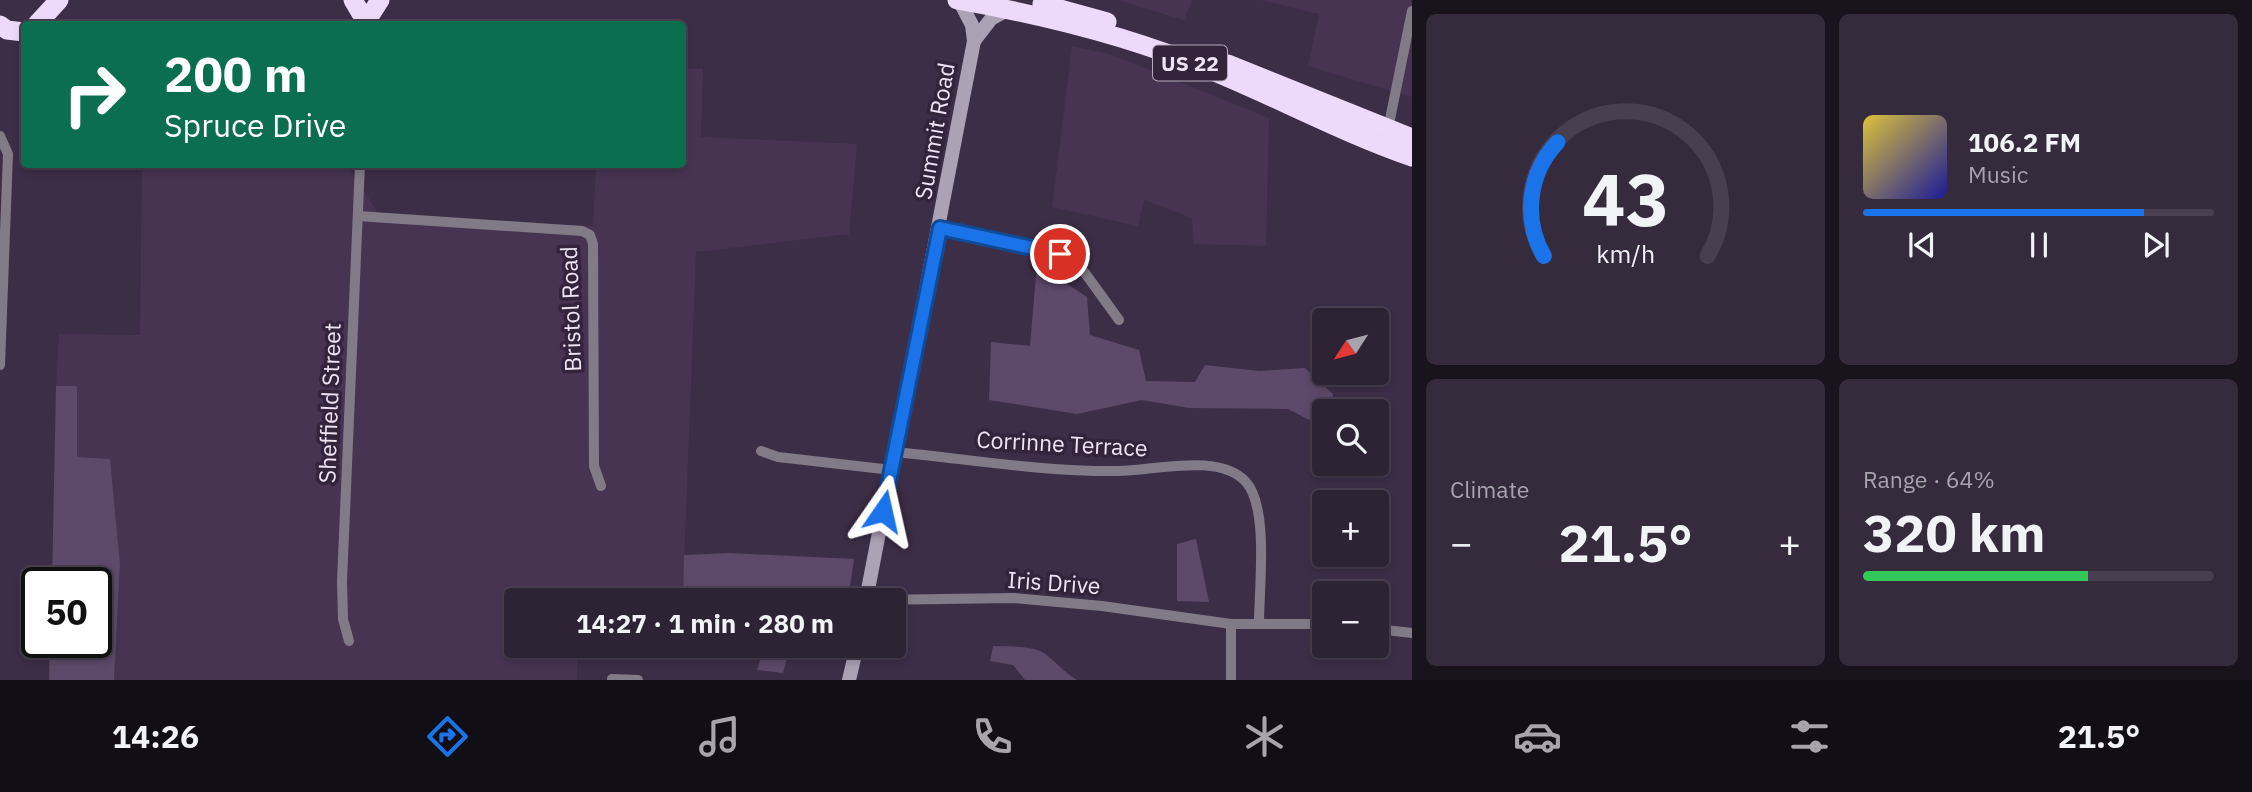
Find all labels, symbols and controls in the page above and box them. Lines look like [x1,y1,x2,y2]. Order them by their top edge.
text: 200 m [164,42,308,105]
road number: US 22 [1153,46,1227,80]
icon: right [49,49,140,140]
street label: Summit Road [907,60,961,202]
text: Spruce Drive [164,104,346,146]
text: 106.2 FM [1968,125,2081,159]
text: 43 [1582,151,1669,246]
text: Music [1968,159,2028,189]
pin [1030,224,1090,284]
icon: previous [1903,226,1941,264]
icon: pause [2020,226,2058,264]
icon: next [2137,226,2175,264]
icon: arrive [1041,235,1079,273]
text: km/h [1596,237,1655,270]
street label: Bristol Road [553,246,587,372]
north arrow [1312,308,1390,385]
map controls [1312,308,1389,658]
street label: Sheffield Street [311,322,347,484]
button: search [1312,399,1389,476]
street label: Corrinne Terrace [976,424,1148,462]
text: Range · 64% [1863,464,1995,494]
position arrow [846,474,920,548]
text: Climate [1450,474,1529,504]
button: + [1312,490,1389,567]
text: 320 km [1863,499,2045,566]
text: 21.5° [1558,509,1693,576]
text: − [1450,518,1473,567]
text: + [1778,518,1801,567]
street label: Iris Drive [1006,564,1102,600]
speed limit sign: 50 [21,567,112,658]
button: − [1312,581,1389,658]
text: 14:27 · 1 min · 280 m [576,606,834,640]
icon: directions [423,712,472,761]
icon: music [695,712,744,761]
icon: phone [968,712,1017,761]
icon: climate [1240,712,1289,761]
icon: car [1513,712,1562,761]
icon: filters [1785,712,1834,761]
text: 14:26 [112,715,199,757]
text: 21.5° [2058,715,2140,757]

